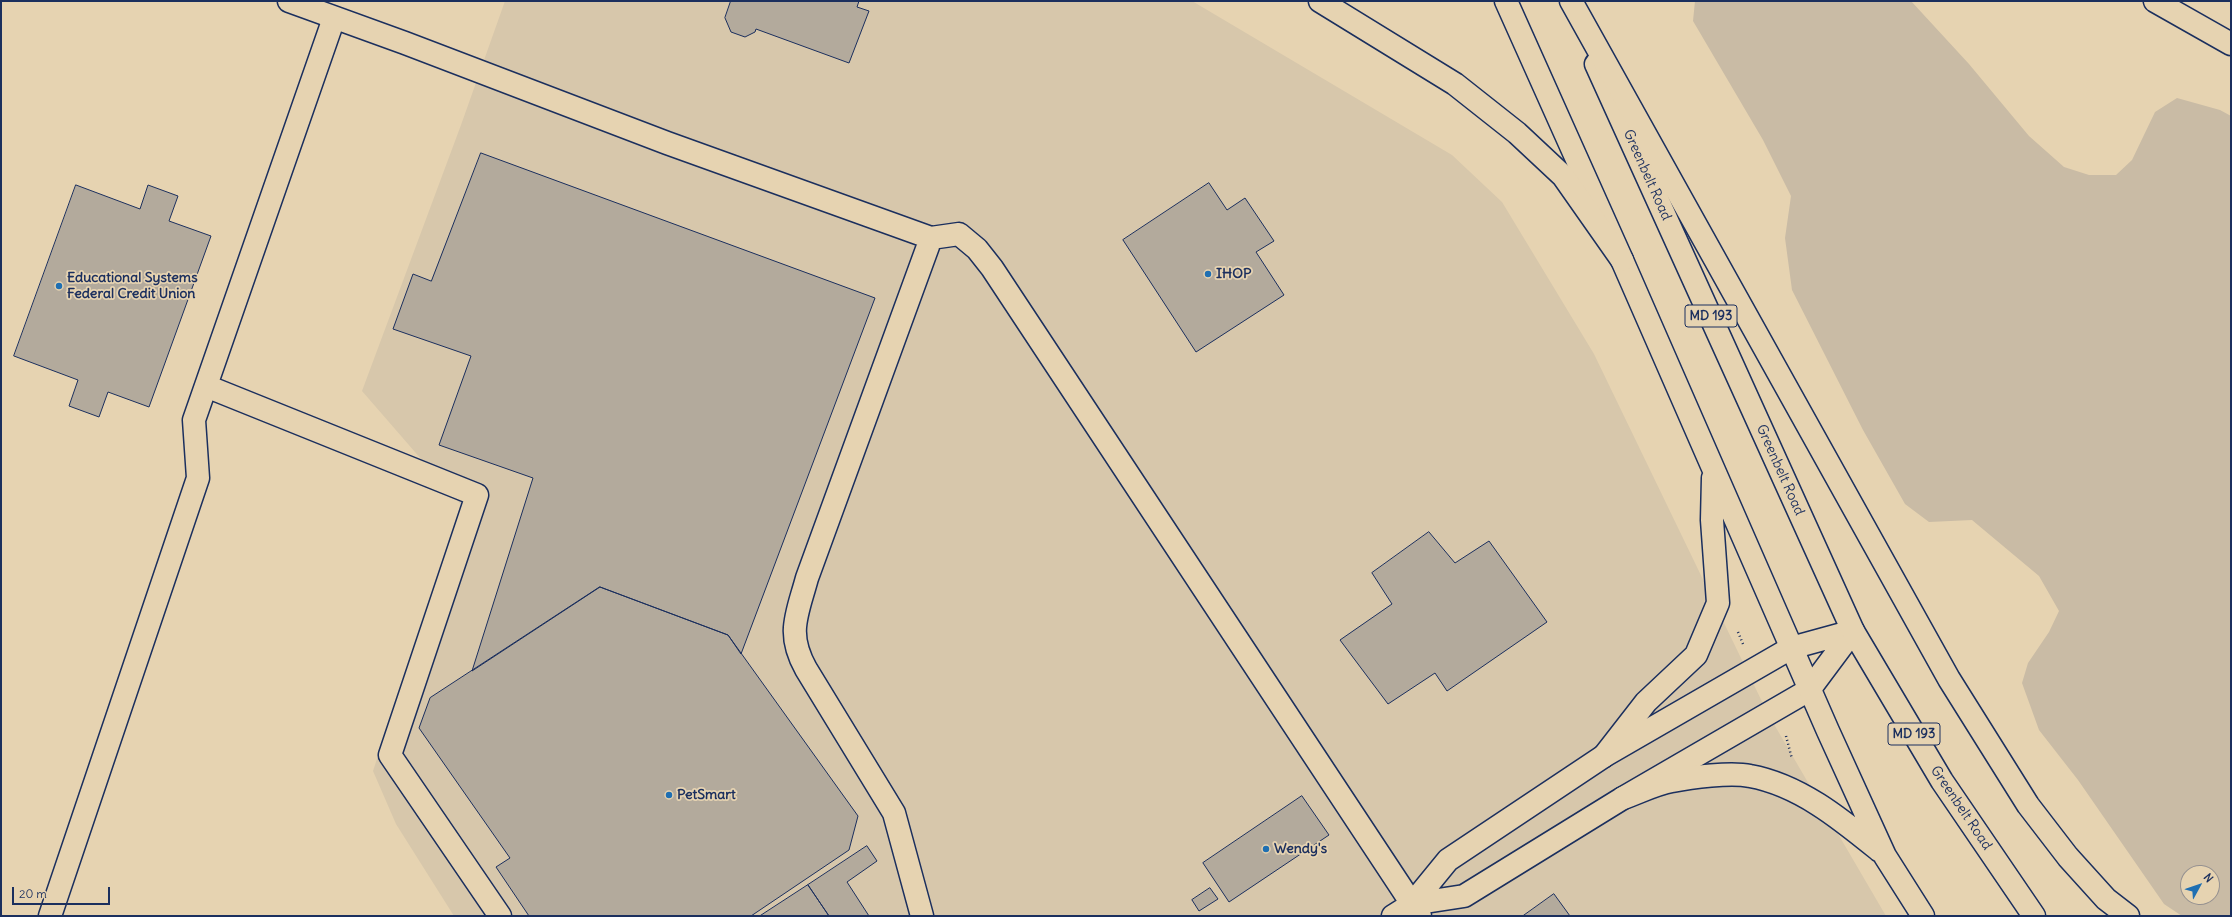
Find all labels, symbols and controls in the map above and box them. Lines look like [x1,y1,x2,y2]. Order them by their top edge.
street label: Greenbelt Road [1619,127,1675,223]
place label: IHOP [1216,266,1251,282]
marker: IHOP [1203,269,1213,279]
place label: Educational Systems Federal Credit Union [67,270,198,302]
marker: Educational Systems Federal Credit Union [54,281,64,291]
road number: MD 193 [1685,305,1737,327]
street label: Greenbelt Road [1752,422,1808,518]
road number: MD 193 [1888,723,1940,745]
street label: Greenbelt Road [1927,763,1995,853]
place label: PetSmart [677,787,736,803]
marker: PetSmart [664,790,674,800]
place label: Wendy's [1274,841,1327,857]
marker: Wendy's [1261,844,1271,854]
north arrow [2180,865,2220,905]
text: N [2201,871,2216,885]
scale bar [14,879,112,905]
text: 20 m [19,886,47,901]

